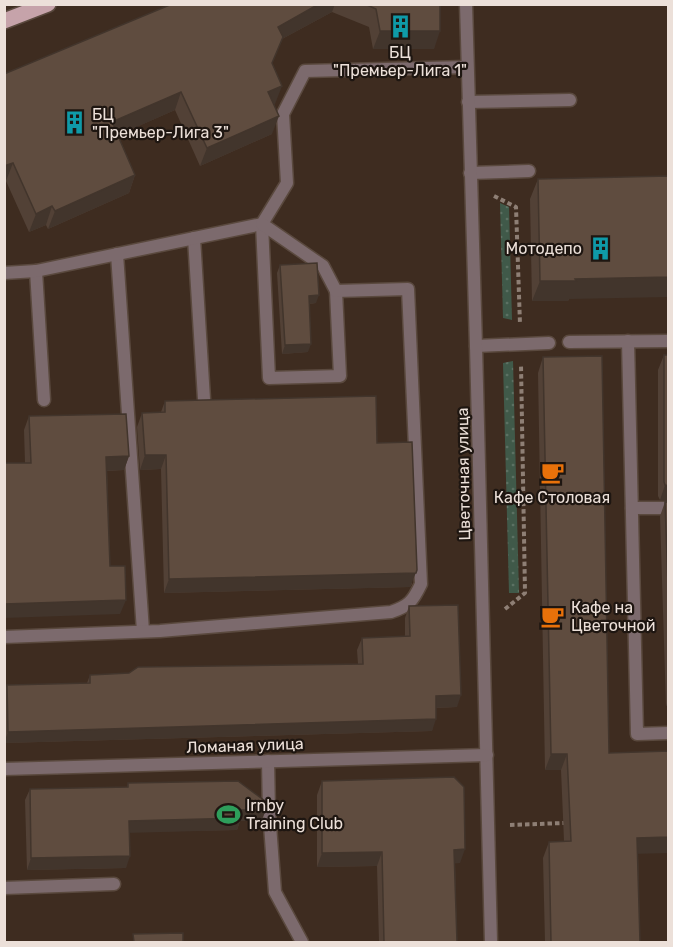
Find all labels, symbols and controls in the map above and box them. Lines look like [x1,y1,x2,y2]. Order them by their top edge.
building icon: БЦ "Премьер-Лига 1" [387,14,413,40]
place label: БЦ "Премьер-Лига 1" [333,43,467,80]
place label: БЦ "Премьер-Лига 3" [92,105,229,142]
building icon: БЦ "Премьер-Лига 3" [61,110,87,136]
building icon: Мотодепо [587,235,613,261]
place label: Мотодепо [506,239,582,258]
street label: Цветочная улица [453,407,474,541]
cafe icon: Кафе Столовая [539,459,565,485]
place label: Кафе Столовая [494,488,610,507]
place label: Кафе на Цветочной [571,598,656,635]
cafe icon: Кафе на Цветочной [540,603,566,629]
street label: Ломаная улица [186,734,304,757]
place label: Irnby Training Club [246,796,343,833]
sports icon: Irnby Training Club [215,801,241,827]

